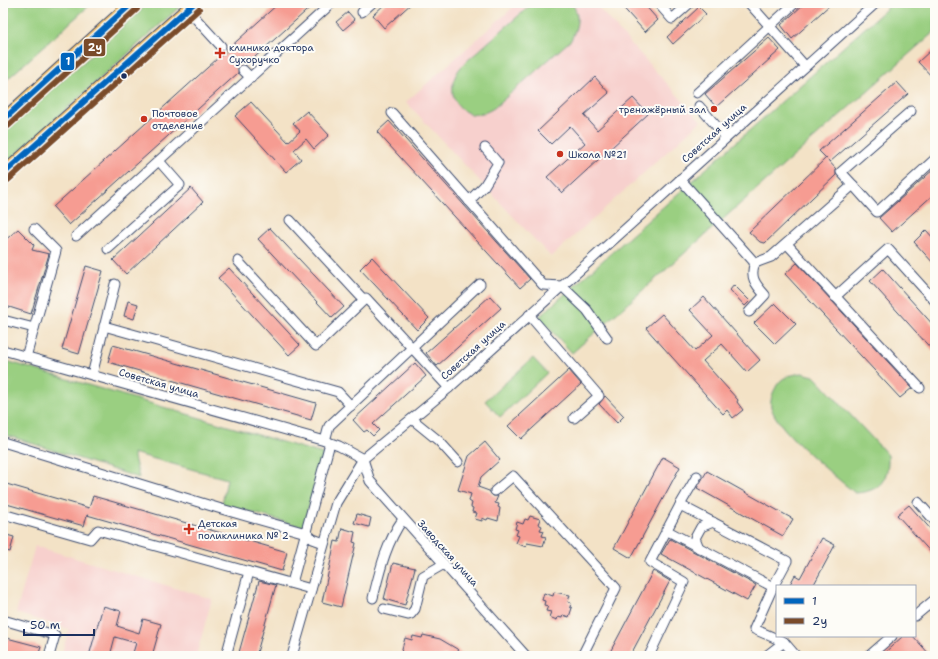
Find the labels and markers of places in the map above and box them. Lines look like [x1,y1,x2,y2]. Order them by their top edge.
place label: клиника доктора Сухоручко [229,41,314,66]
marker: клиника доктора Сухоручко [214,47,226,59]
unlabelled marker [119,71,129,81]
place label: тренажёрный зал [619,103,706,116]
marker: тренажёрный зал [709,104,719,114]
place label: Почтовое отделение [152,107,203,132]
marker: Почтовое отделение [139,114,149,124]
place label: Школа №21 [568,148,627,161]
marker: Школа №21 [555,149,565,159]
place label: Детская поликлиника № 2 [198,517,289,542]
marker: Детская поликлиника № 2 [183,523,195,535]

